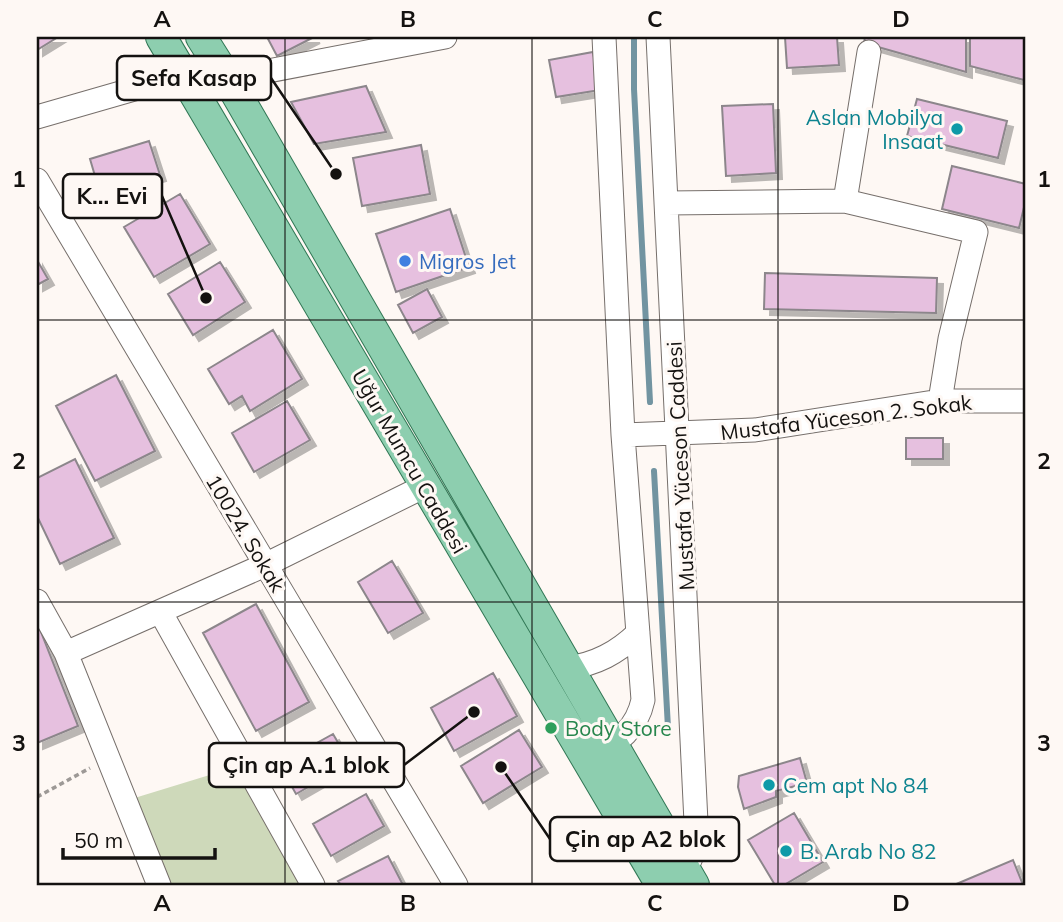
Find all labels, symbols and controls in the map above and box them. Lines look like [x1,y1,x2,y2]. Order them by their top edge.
text: A [153,4,171,33]
text: B [400,4,416,33]
text: C [647,4,663,33]
text: D [892,4,910,33]
callout: Sefa Kasap [117,56,271,100]
text: Sefa Kasap [131,63,257,92]
place label: Aslan Mobilya Insaat [806,104,943,154]
marker: Aslan Mobilya Insaat [949,121,965,137]
text: 1 [12,164,26,193]
text: 1 [1037,164,1051,193]
callout: K... Evi [63,174,162,218]
text: K... Evi [76,181,148,210]
place label: Migros Jet [419,248,516,274]
marker: Migros Jet [397,253,413,269]
street label: Mustafa Yüceson Caddesi [660,341,700,591]
street label: Uğur Mumcu Caddesi [347,364,473,558]
street label: Mustafa Yüceson 2. Sokak [719,389,973,445]
text: 2 [12,446,26,475]
text: 2 [1037,446,1051,475]
street label: 10024. Sokak [201,470,291,597]
place label: Body Store [565,715,672,741]
marker: Body Store [543,720,559,736]
text: 3 [12,728,26,757]
text: 3 [1037,728,1051,757]
callout: Çin ap A.1 blok [209,743,404,787]
text: Çin ap A.1 blok [223,750,391,779]
place label: Cem apt No 84 [783,772,929,798]
marker: Cem apt No 84 [761,777,777,793]
scale bar [63,817,215,861]
callout: Çin ap A2 blok [550,817,739,861]
text: Çin ap A2 blok [565,824,727,853]
text: 50 m [74,827,123,853]
place label: B. Arab No 82 [800,838,936,864]
marker: B. Arab No 82 [778,843,794,859]
text: A [153,888,171,917]
text: B [400,888,416,917]
text: C [647,888,663,917]
text: D [892,888,910,917]

